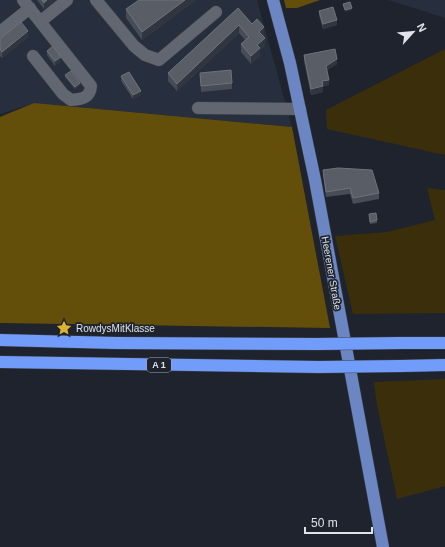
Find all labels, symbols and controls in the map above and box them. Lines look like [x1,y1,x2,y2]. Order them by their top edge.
north arrow [393,12,433,52]
text: N [415,21,429,34]
street label: Heerener Straße [320,235,343,311]
place icon: RowdysMitKlasse [55,319,73,337]
place label: RowdysMitKlasse [76,323,155,334]
road number: A 1 [147,358,171,372]
scale bar [305,509,372,535]
text: 50 m [311,516,338,530]

